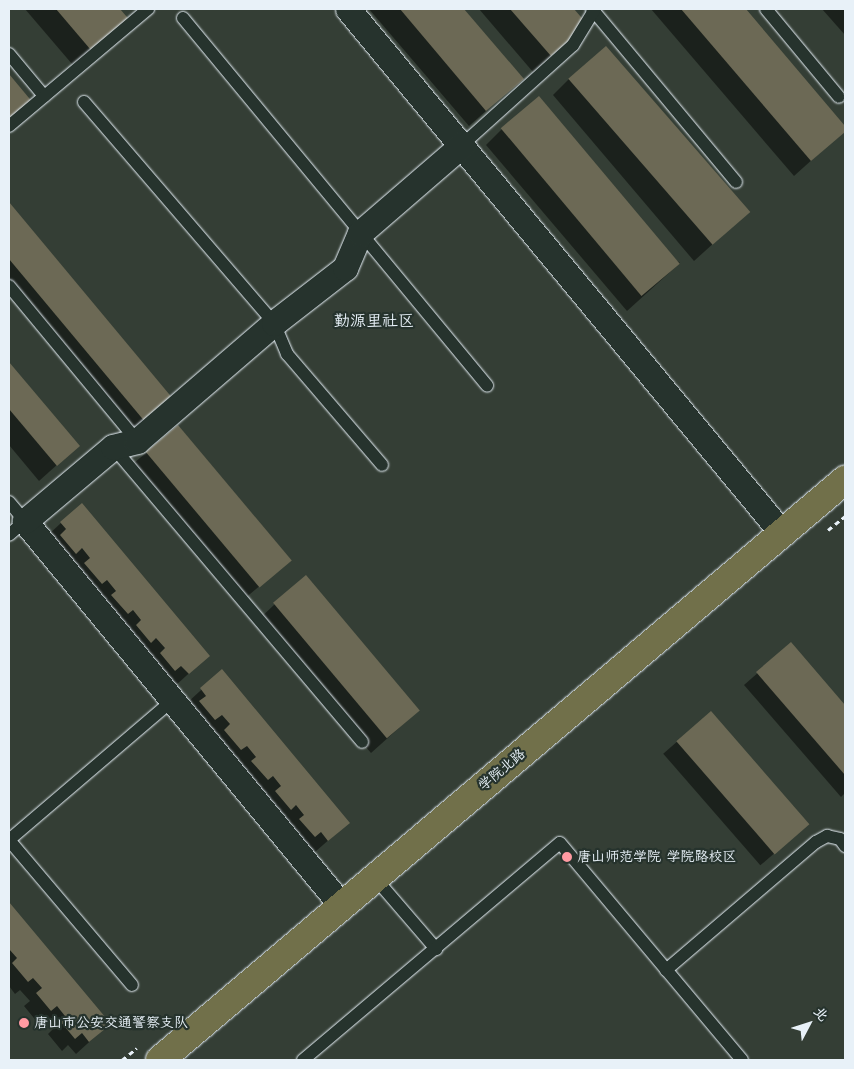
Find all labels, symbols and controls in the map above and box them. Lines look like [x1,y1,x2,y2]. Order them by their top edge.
district label: 勤源里社区 [334,312,414,332]
street label: 学院北路 [475,746,529,794]
place label: 唐山师范学院 学院路校区 [577,849,737,865]
marker: 唐山师范学院 学院路校区 [561,851,573,863]
north arrow [784,999,834,1049]
text: 北 [808,1002,833,1027]
place label: 唐山市公安交通警察支队 [34,1015,188,1031]
marker: 唐山市公安交通警察支队 [18,1017,30,1029]

